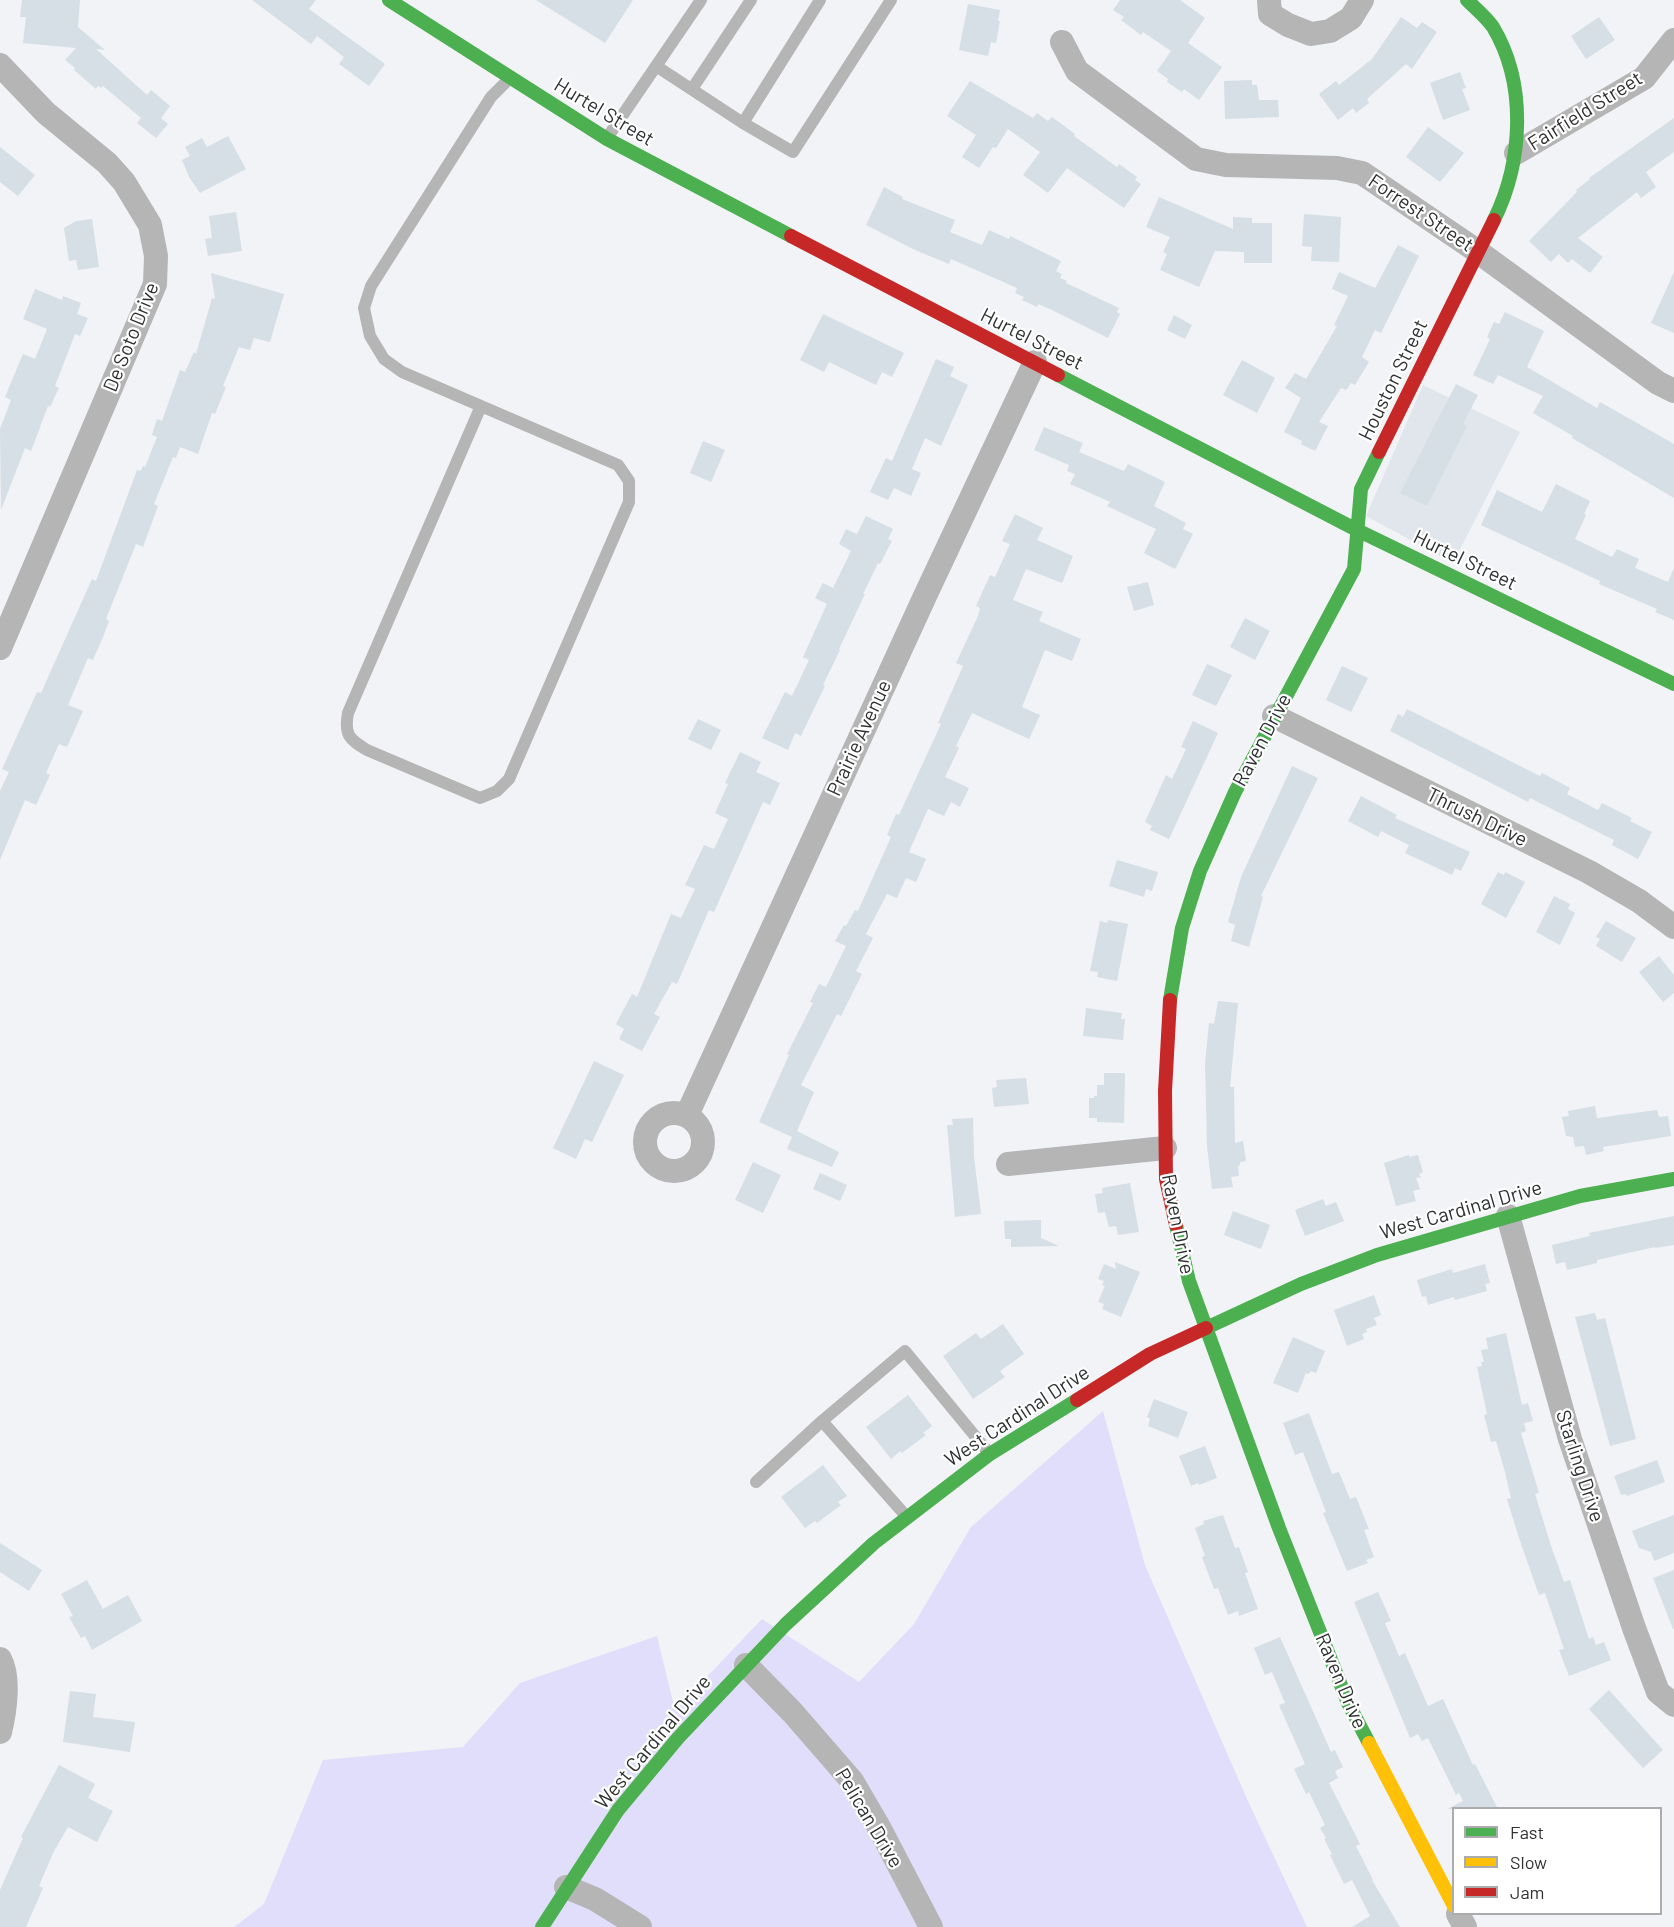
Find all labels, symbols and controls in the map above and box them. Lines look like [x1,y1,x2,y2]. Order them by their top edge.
street label: Fairfield Street [1523,66,1647,156]
street label: Hurtel Street [550,73,658,151]
street label: Forrest Street [1364,169,1478,257]
street label: De Soto Drive [98,279,164,395]
street label: Hurtel Street [977,303,1087,375]
street label: Houston Street [1353,316,1433,444]
street label: Hurtel Street [1409,525,1521,595]
street label: Prairie Avenue [822,676,896,800]
street label: Raven Drive [1228,690,1296,790]
street label: Thrush Drive [1423,782,1531,852]
street label: Raven Drive [1157,1172,1199,1276]
street label: West Cardinal Drive [1377,1175,1545,1245]
street label: West Cardinal Drive [940,1360,1094,1472]
street label: Starling Drive [1551,1407,1609,1525]
street label: Raven Drive [1310,1630,1372,1732]
street label: West Cardinal Drive [590,1670,716,1814]
street label: Pelican Drive [830,1764,908,1872]
legend [1452,1807,1662,1915]
text: Fast [1510,1821,1544,1843]
text: Slow [1510,1851,1547,1873]
text: Jam [1510,1881,1544,1903]

